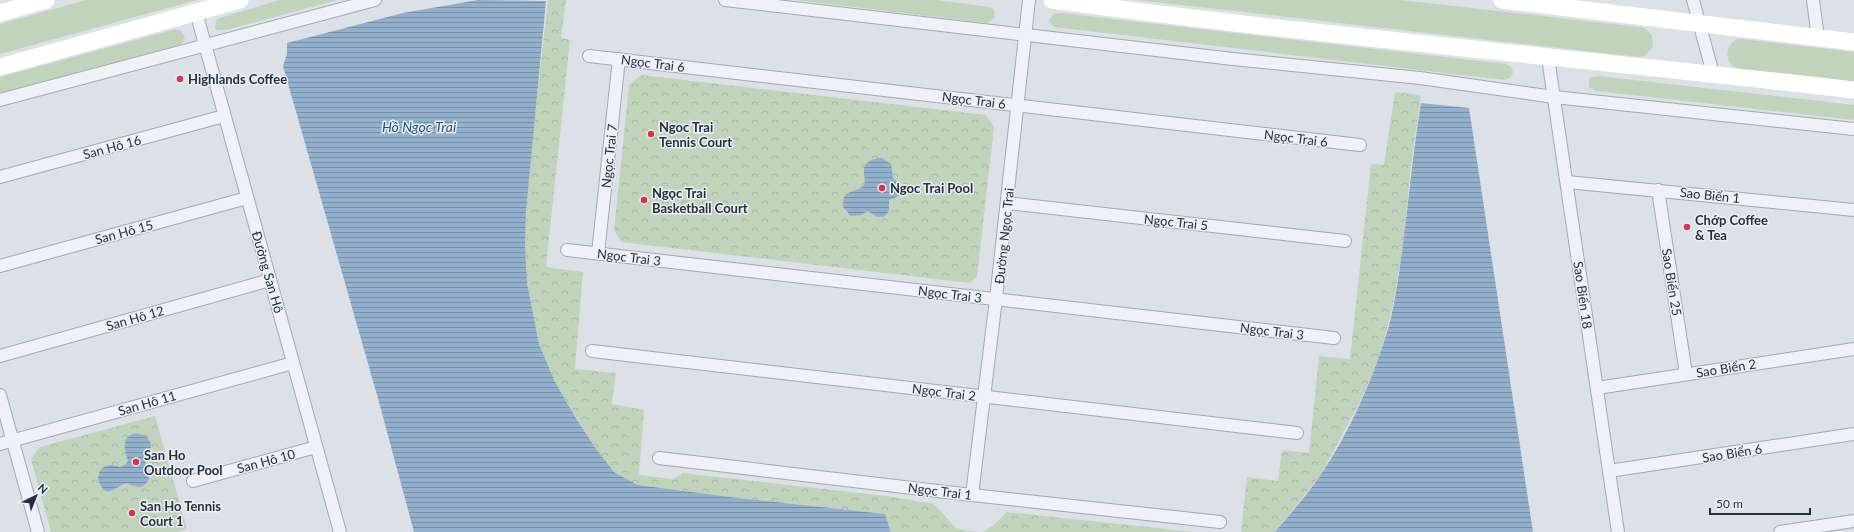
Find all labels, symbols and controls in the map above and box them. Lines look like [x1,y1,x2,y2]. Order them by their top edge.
street label: Ngọc Trai 6 [620,51,686,75]
place label: Highlands Coffee [188,71,287,87]
marker: Highlands Coffee [175,74,185,84]
street label: Ngọc Trai 6 [941,88,1007,112]
water label: Hồ Ngọc Trai [382,118,457,135]
place label: Ngoc Trai Tennis Court [659,119,732,150]
street label: Ngọc Trai 7 [598,123,620,189]
street label: Ngọc Trai 6 [1263,126,1329,150]
marker: Ngoc Trai Tennis Court [646,129,656,139]
street label: San Hô 16 [81,132,143,162]
place label: Ngoc Trai Pool [890,180,973,196]
marker: Ngoc Trai Pool [877,183,887,193]
street label: Sao Biển 1 [1679,184,1741,206]
place label: Ngọc Trai Basketball Court [652,185,748,216]
street label: Đường Ngọc Trai [991,187,1017,285]
marker: Ngọc Trai Basketball Court [639,195,649,205]
street label: Ngọc Trai 5 [1143,211,1209,233]
place label: Chớp Coffee & Tea [1695,212,1768,243]
street label: San Hô 15 [93,217,155,247]
marker: Chớp Coffee & Tea [1682,222,1692,232]
street label: Đường San Hô [249,229,287,315]
street label: Ngọc Trai 3 [596,245,662,269]
street label: Sao Biển 25 [1659,247,1685,317]
street label: Sao Biển 18 [1570,260,1596,330]
street label: Ngọc Trai 3 [917,282,983,306]
street label: San Hô 12 [104,302,166,334]
street label: Ngọc Trai 3 [1239,319,1305,343]
street label: Sao Biển 2 [1695,355,1757,381]
street label: Ngọc Trai 2 [911,380,977,404]
street label: San Hô 11 [116,387,178,419]
street label: Sao Biển 6 [1701,440,1763,466]
street label: San Hô 10 [235,445,297,476]
place label: San Ho Outdoor Pool [144,447,223,478]
marker: San Ho Outdoor Pool [131,457,141,467]
north arrow [16,476,56,516]
street label: Ngọc Trai 1 [907,479,973,503]
text: N [36,481,51,496]
scale bar [1710,490,1810,516]
text: 50 m [1716,496,1743,511]
place label: San Ho Tennis Court 1 [140,498,221,529]
marker: San Ho Tennis Court 1 [127,508,137,518]

